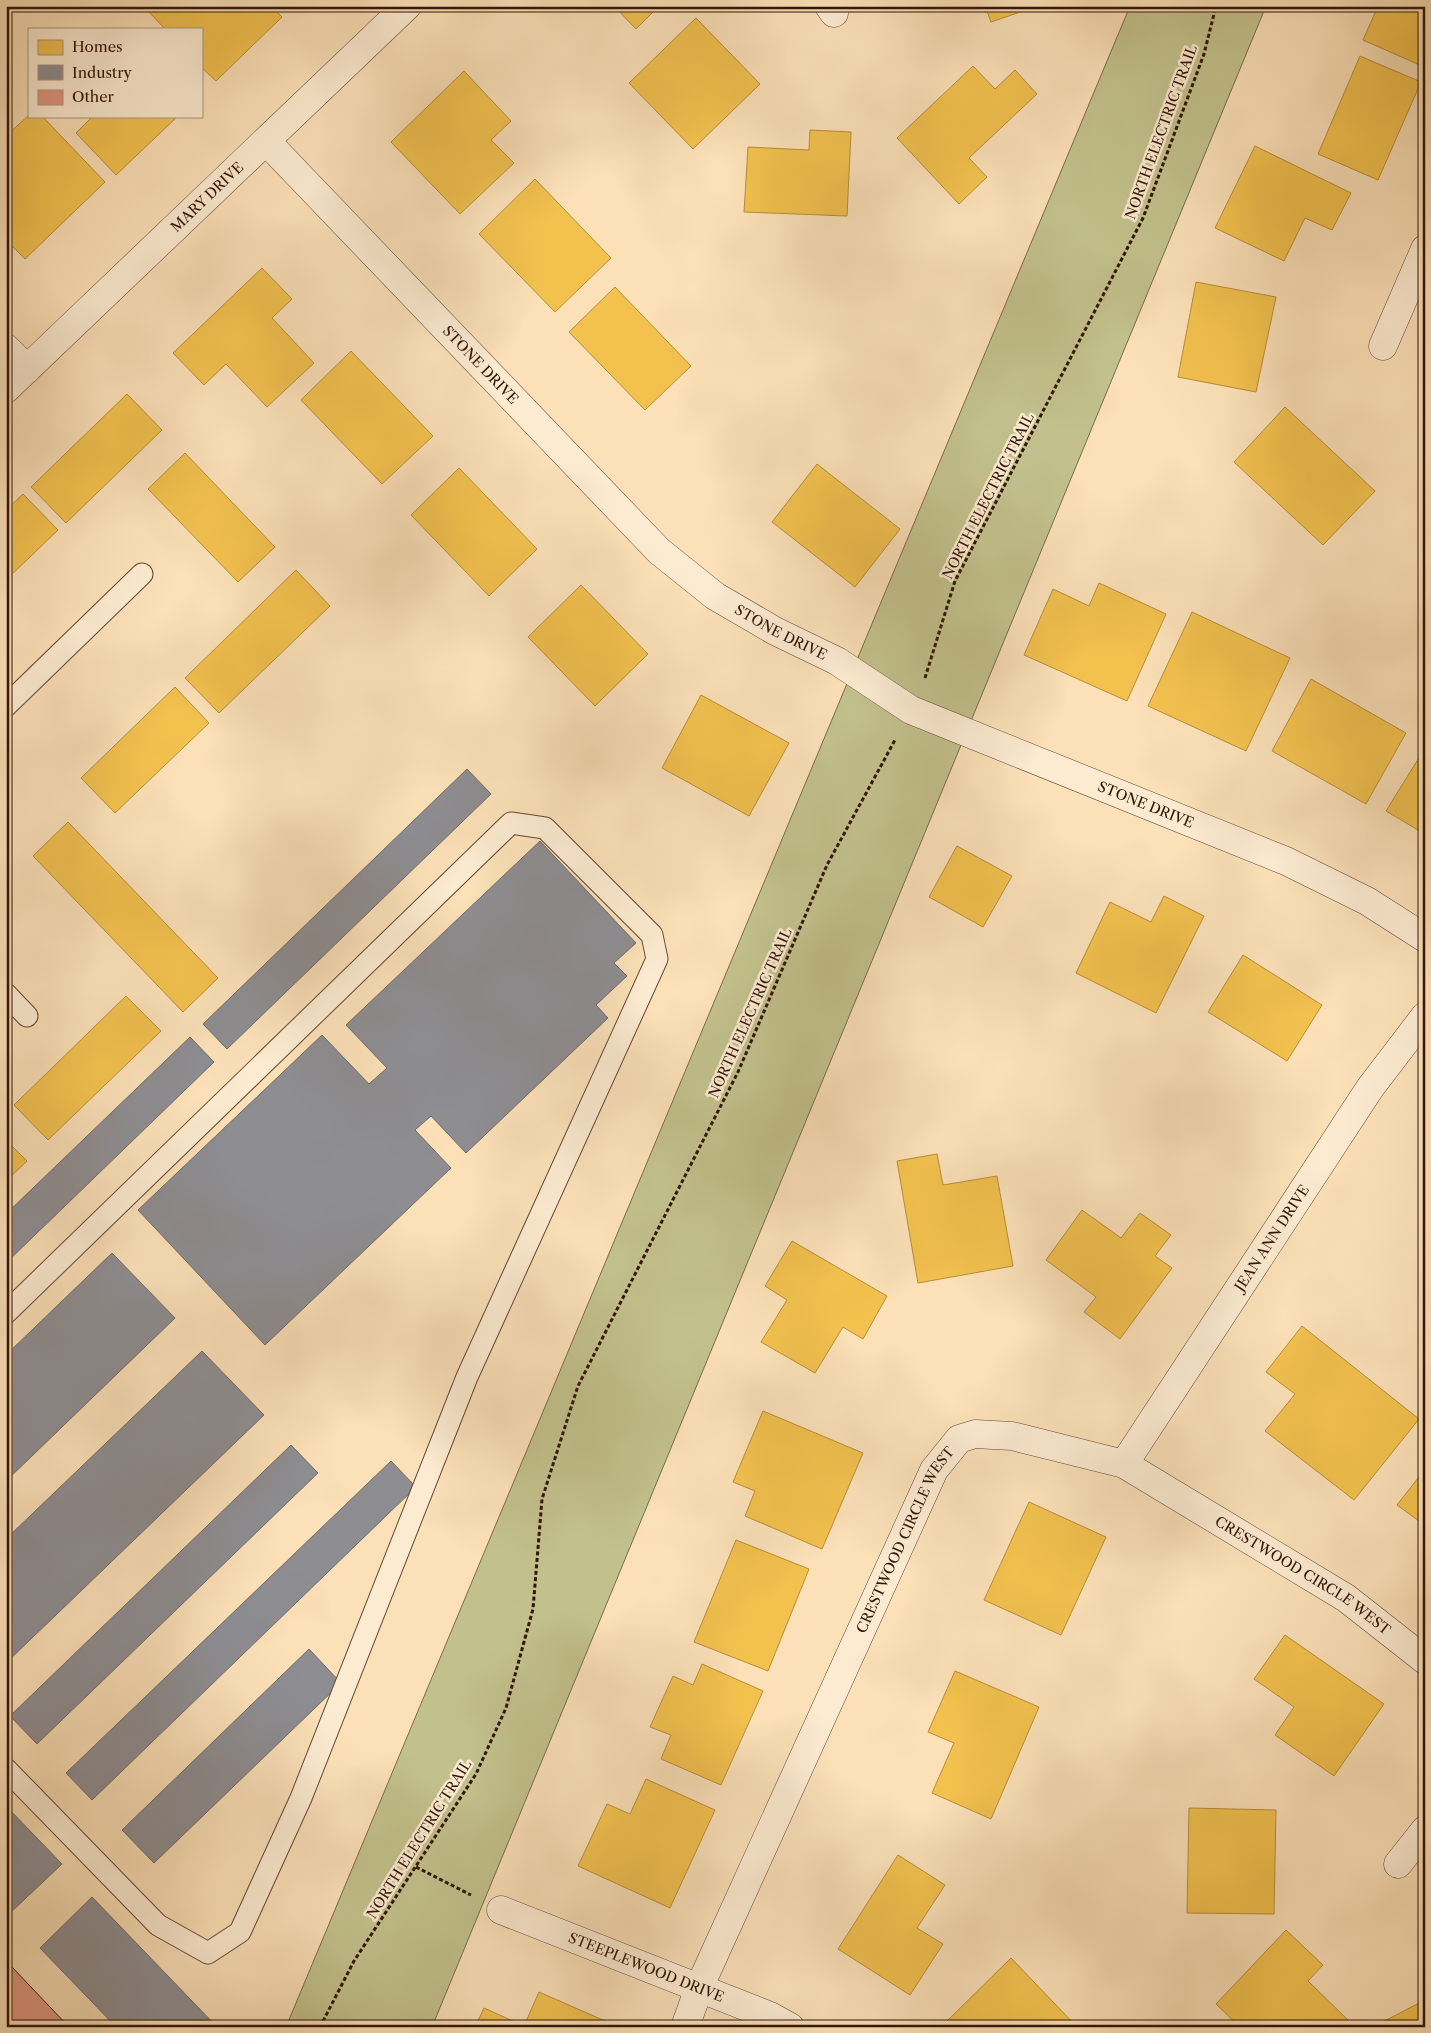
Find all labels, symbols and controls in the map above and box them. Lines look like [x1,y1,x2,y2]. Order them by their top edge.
legend [28,28,202,118]
text: Homes [72,37,123,56]
street label: NORTH ELECTRIC TRAIL [1121,42,1201,222]
text: Industry [72,63,132,82]
text: Other [72,87,115,106]
street label: MARY DRIVE [167,158,247,236]
street label: STONE DRIVE [439,322,522,408]
street label: NORTH ELECTRIC TRAIL [938,410,1038,582]
street label: STONE DRIVE [731,600,830,664]
street label: STONE DRIVE [1095,777,1196,832]
street label: NORTH ELECTRIC TRAIL [704,925,796,1101]
street label: JEAN ANN DRIVE [1229,1181,1313,1296]
street label: CRESTWOOD CIRCLE WEST [852,1443,959,1636]
street label: CRESTWOOD CIRCLE WEST [1212,1512,1395,1639]
street label: NORTH ELECTRIC TRAIL [363,1756,475,1922]
street label: STEEPLEWOOD DRIVE [566,1928,727,2006]

